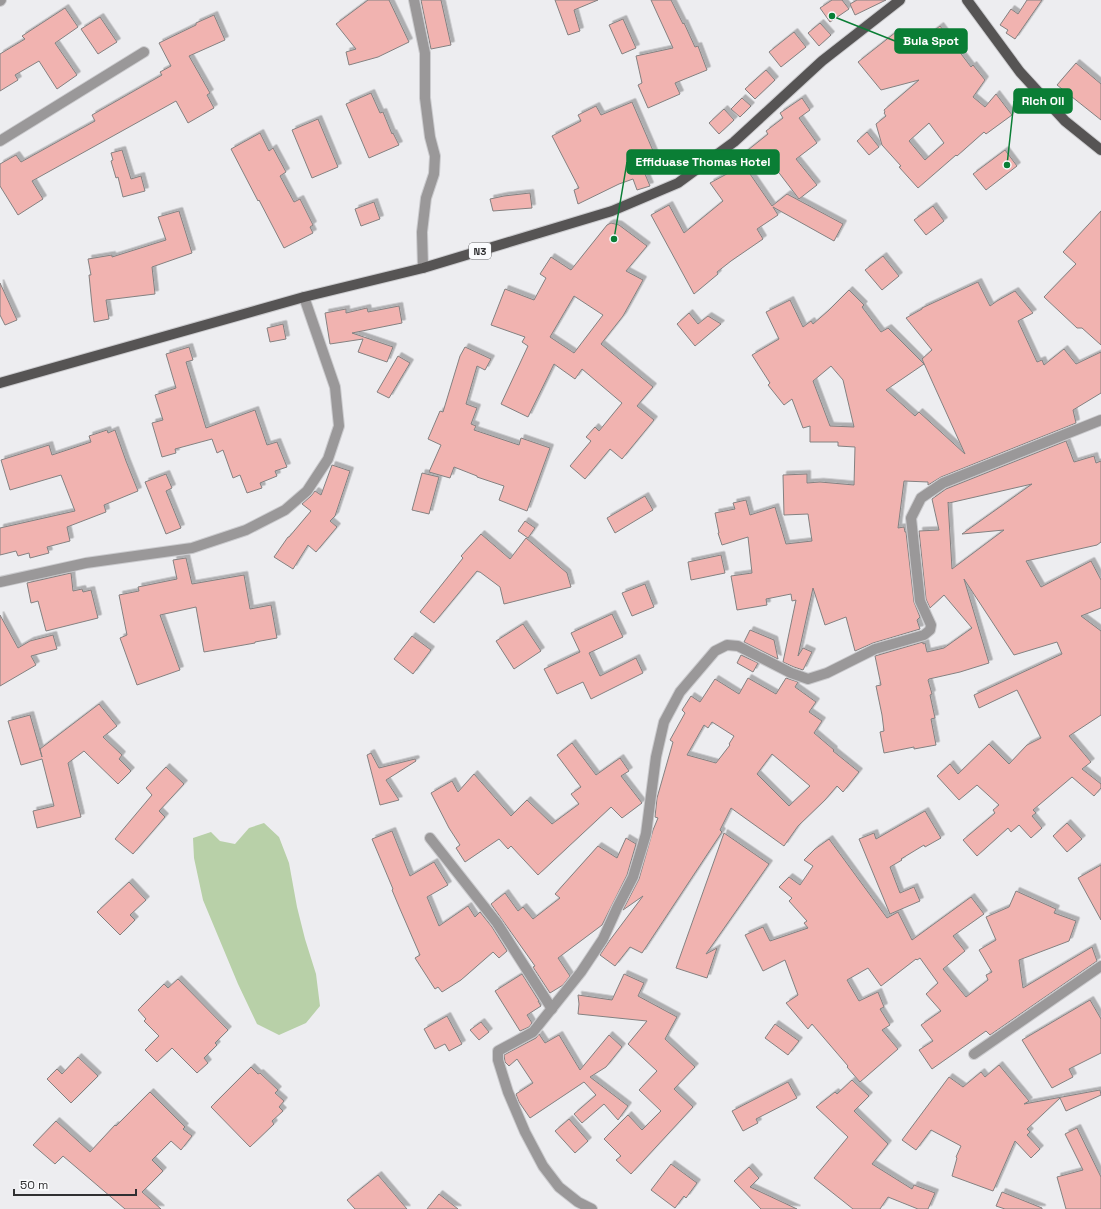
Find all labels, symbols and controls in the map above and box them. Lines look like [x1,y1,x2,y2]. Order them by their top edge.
callout: Bula Spot [895,29,967,53]
text: Bula Spot [903,33,959,49]
callout: Rich Oil [1014,89,1072,113]
text: Rich Oil [1022,93,1064,109]
callout: Effiduase Thomas Hotel [627,150,779,174]
text: Effiduase Thomas Hotel [635,154,771,170]
road number: N3 [469,243,491,259]
scale bar [14,1171,136,1197]
text: 50 m [20,1177,48,1193]

